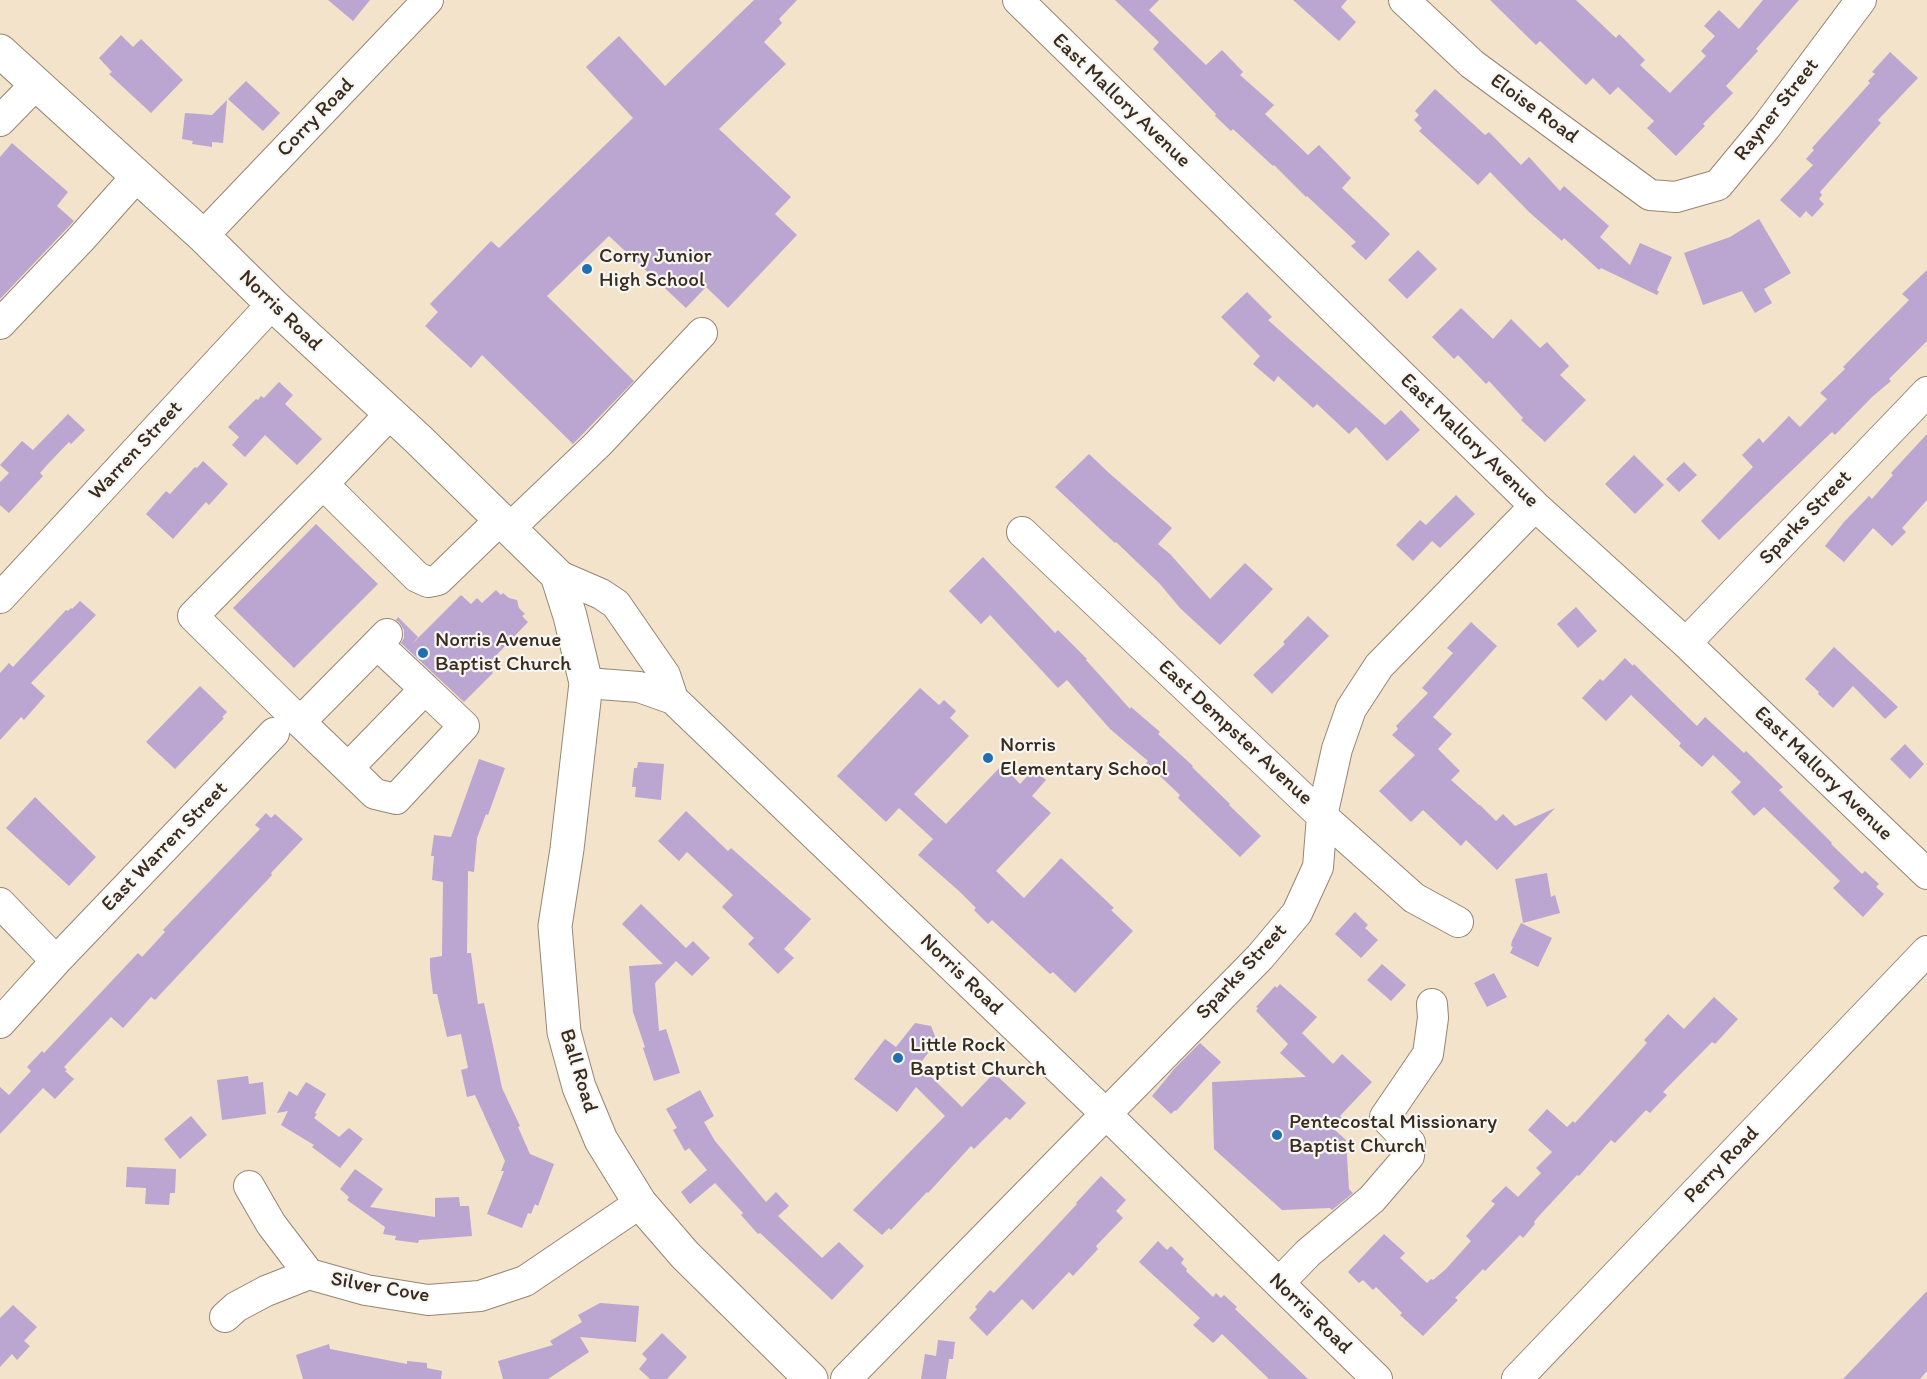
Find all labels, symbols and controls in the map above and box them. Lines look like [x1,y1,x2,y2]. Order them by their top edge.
street label: East Mallory Avenue [1046,28,1196,174]
street label: Rayner Street [1729,54,1825,166]
street label: Eloise Road [1485,69,1583,149]
street label: Corry Road [272,73,360,163]
place label: Corry Junior High School [599,244,712,294]
marker: Corry Junior High School [580,262,594,276]
street label: Norris Road [233,265,327,357]
street label: East Mallory Avenue [1394,368,1544,514]
street label: Warren Street [84,396,188,506]
street label: Sparks Street [1754,465,1858,571]
place label: Norris Avenue Baptist Church [435,628,571,678]
marker: Norris Avenue Baptist Church [416,646,430,660]
street label: East Dempster Avenue [1153,655,1317,811]
street label: East Mallory Avenue [1748,701,1898,847]
place label: Norris Elementary School [1000,733,1167,783]
marker: Norris Elementary School [981,751,995,765]
street label: East Warren Street [97,777,233,917]
street label: Sparks Street [1191,919,1293,1025]
street label: Norris Road [914,929,1008,1021]
street label: Ball Road [553,1026,603,1116]
place label: Little Rock Baptist Church [910,1033,1046,1083]
marker: Little Rock Baptist Church [891,1051,905,1065]
place label: Pentecostal Missionary Baptist Church [1289,1110,1497,1160]
street label: Perry Road [1679,1121,1765,1209]
marker: Pentecostal Missionary Baptist Church [1270,1128,1284,1142]
street label: Silver Cove [329,1267,431,1309]
street label: Norris Road [1263,1268,1357,1360]

